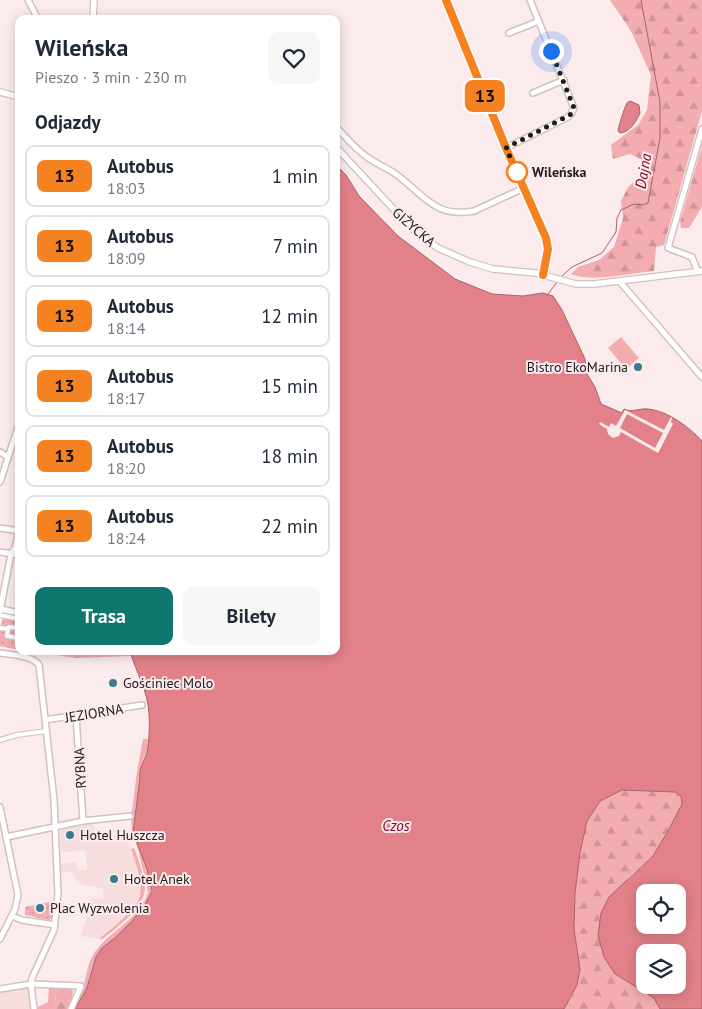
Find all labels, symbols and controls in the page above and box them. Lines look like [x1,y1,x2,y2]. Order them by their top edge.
text: Wileńska [35,32,128,63]
button: heart [268,32,320,84]
your location [539,39,564,64]
text: Pieszo · 3 min · 230 m [35,67,187,87]
line badge: 13 [462,80,508,112]
text: 13 [475,84,495,107]
text: Odjazdy [35,110,101,134]
water label: Dajna [631,151,656,190]
text: Autobus [107,154,174,178]
marker: Wileńska [506,161,528,183]
place label: Wileńska [532,163,586,181]
text: 13 [54,164,75,187]
text: 1 min [272,164,318,188]
text: 18:03 [107,178,145,198]
street label: GIŻYCKA [389,203,440,251]
text: Autobus [107,224,174,248]
text: 13 [54,234,75,257]
text: 7 min [273,234,318,258]
text: 18:09 [107,248,145,268]
text: Autobus [107,294,174,318]
text: 13 [54,304,75,327]
text: 12 min [261,304,318,328]
text: 18:14 [107,318,145,338]
place label: Bistro EkoMarina [527,358,628,376]
marker: Bistro EkoMarina [632,361,644,373]
text: Autobus [107,364,174,388]
text: 13 [54,374,75,397]
text: 15 min [261,374,318,398]
text: 18:17 [107,388,145,408]
text: Autobus [107,434,174,458]
text: 13 [54,444,75,467]
text: 18 min [261,444,318,468]
text: 18:20 [107,458,145,478]
text: Autobus [107,504,174,528]
text: 13 [54,514,75,537]
text: 22 min [261,514,318,538]
text: 18:24 [107,528,145,548]
button: Trasa [35,587,173,645]
button: Bilety [183,587,320,645]
place label: Gościniec Molo [123,674,213,692]
marker: Gościniec Molo [107,677,119,689]
street label: JEZIORNA [63,699,125,727]
street label: RYBNA [70,746,90,789]
water label: Czos [382,816,410,835]
place label: Hotel Huszcza [80,826,165,844]
marker: Hotel Huszcza [64,829,76,841]
place label: Hotel Anek [124,870,190,888]
marker: Hotel Anek [108,873,120,885]
map controls [636,884,686,994]
button: locate [636,884,686,934]
place label: Plac Wyzwolenia [50,899,150,917]
marker: Plac Wyzwolenia [34,902,46,914]
button: layers [636,944,686,994]

